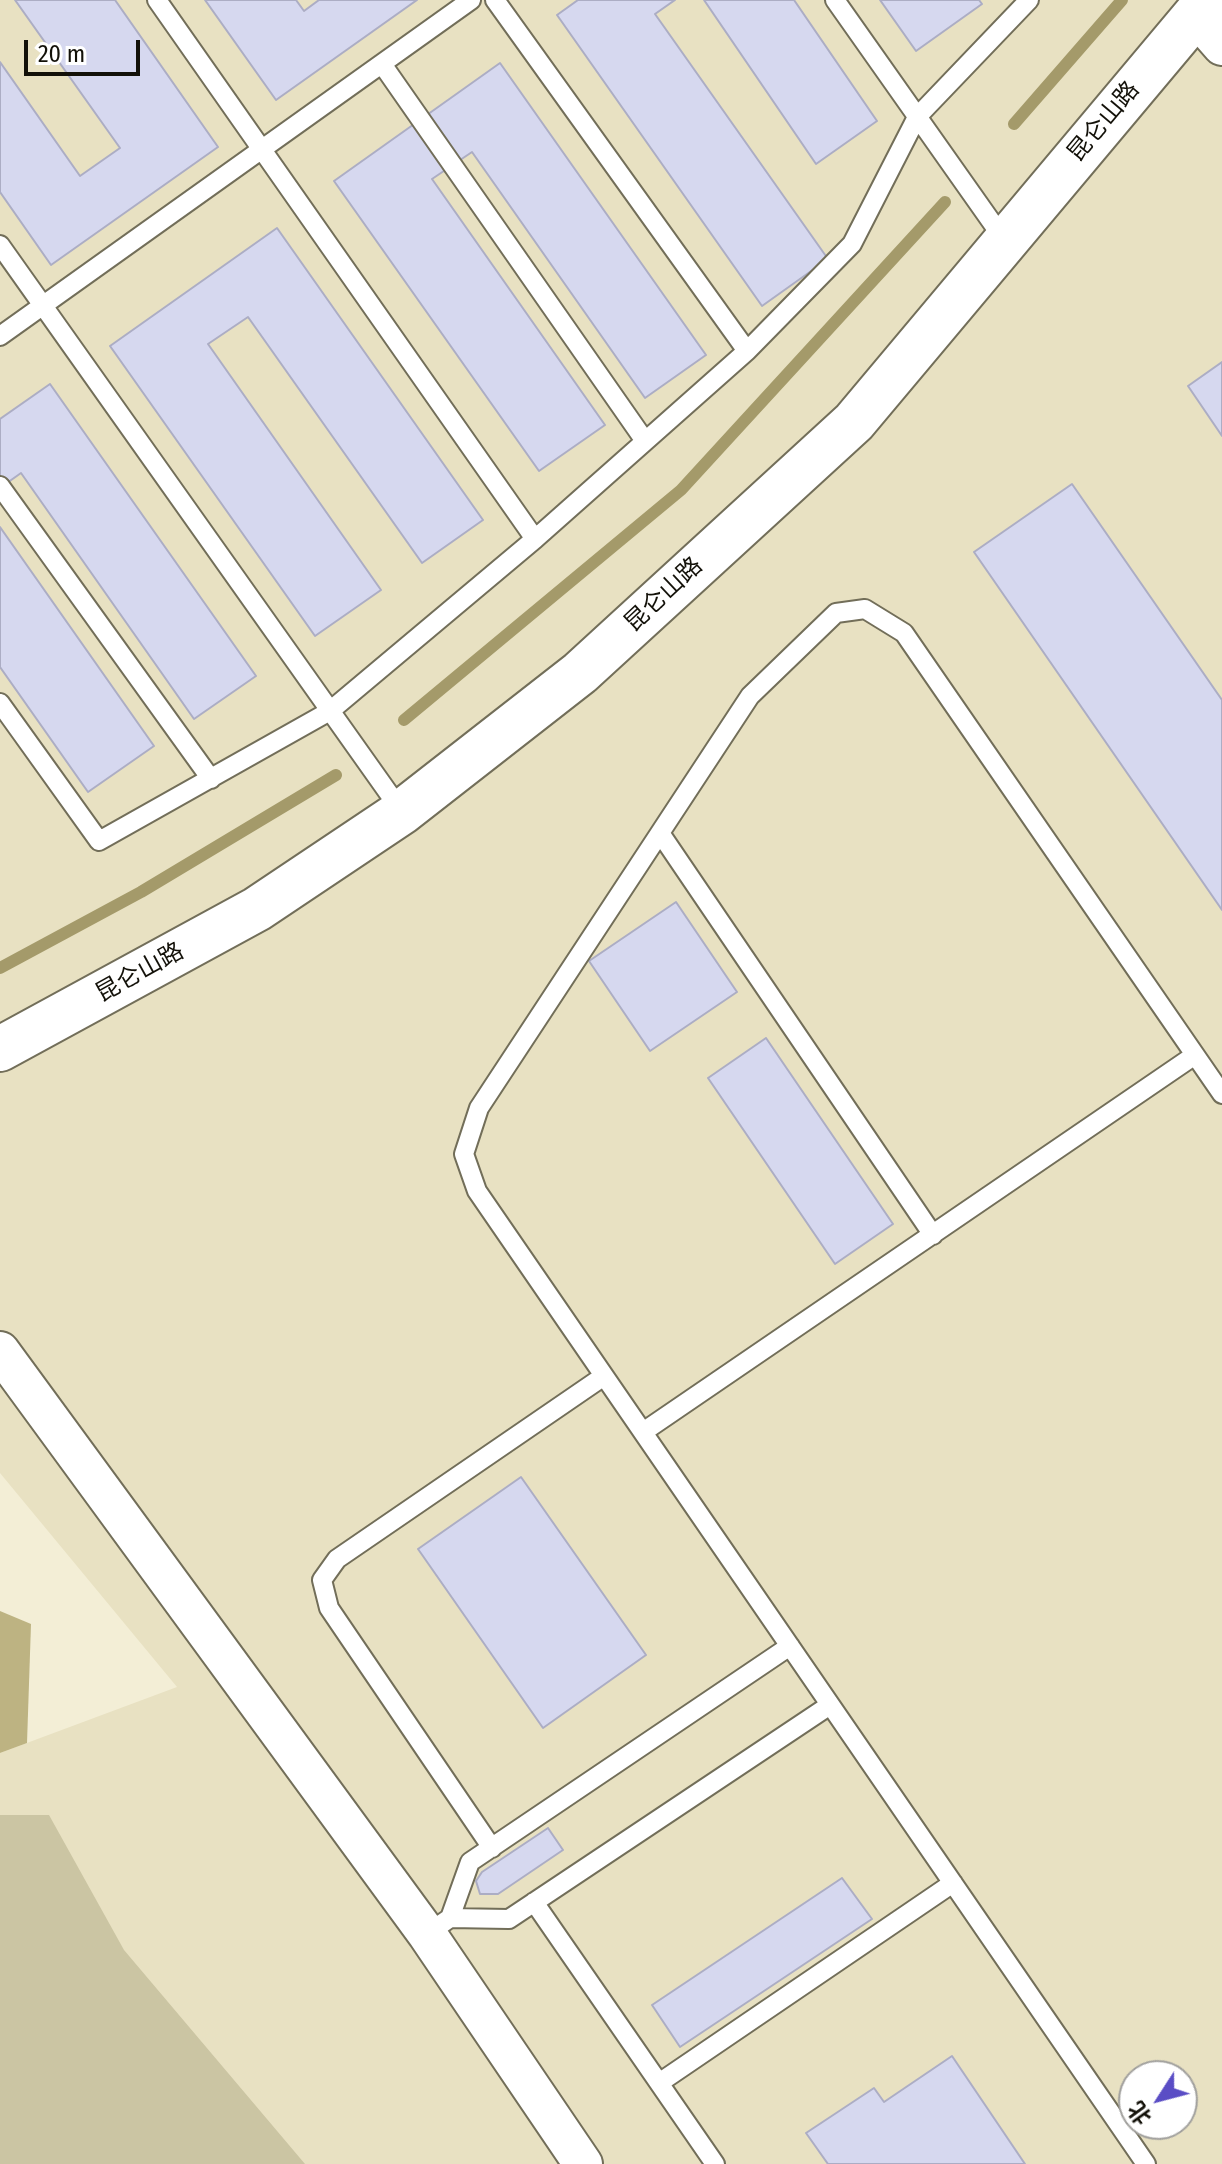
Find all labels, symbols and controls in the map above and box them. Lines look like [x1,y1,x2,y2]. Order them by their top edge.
scale bar [28,24,144,74]
text: 20 m [38,40,85,68]
street label: 昆仑山路 [1062,76,1146,168]
street label: 昆仑山路 [619,552,709,638]
street label: 昆仑山路 [91,937,189,1009]
north arrow [1118,2060,1198,2140]
text: 北 [1122,2096,1157,2130]

